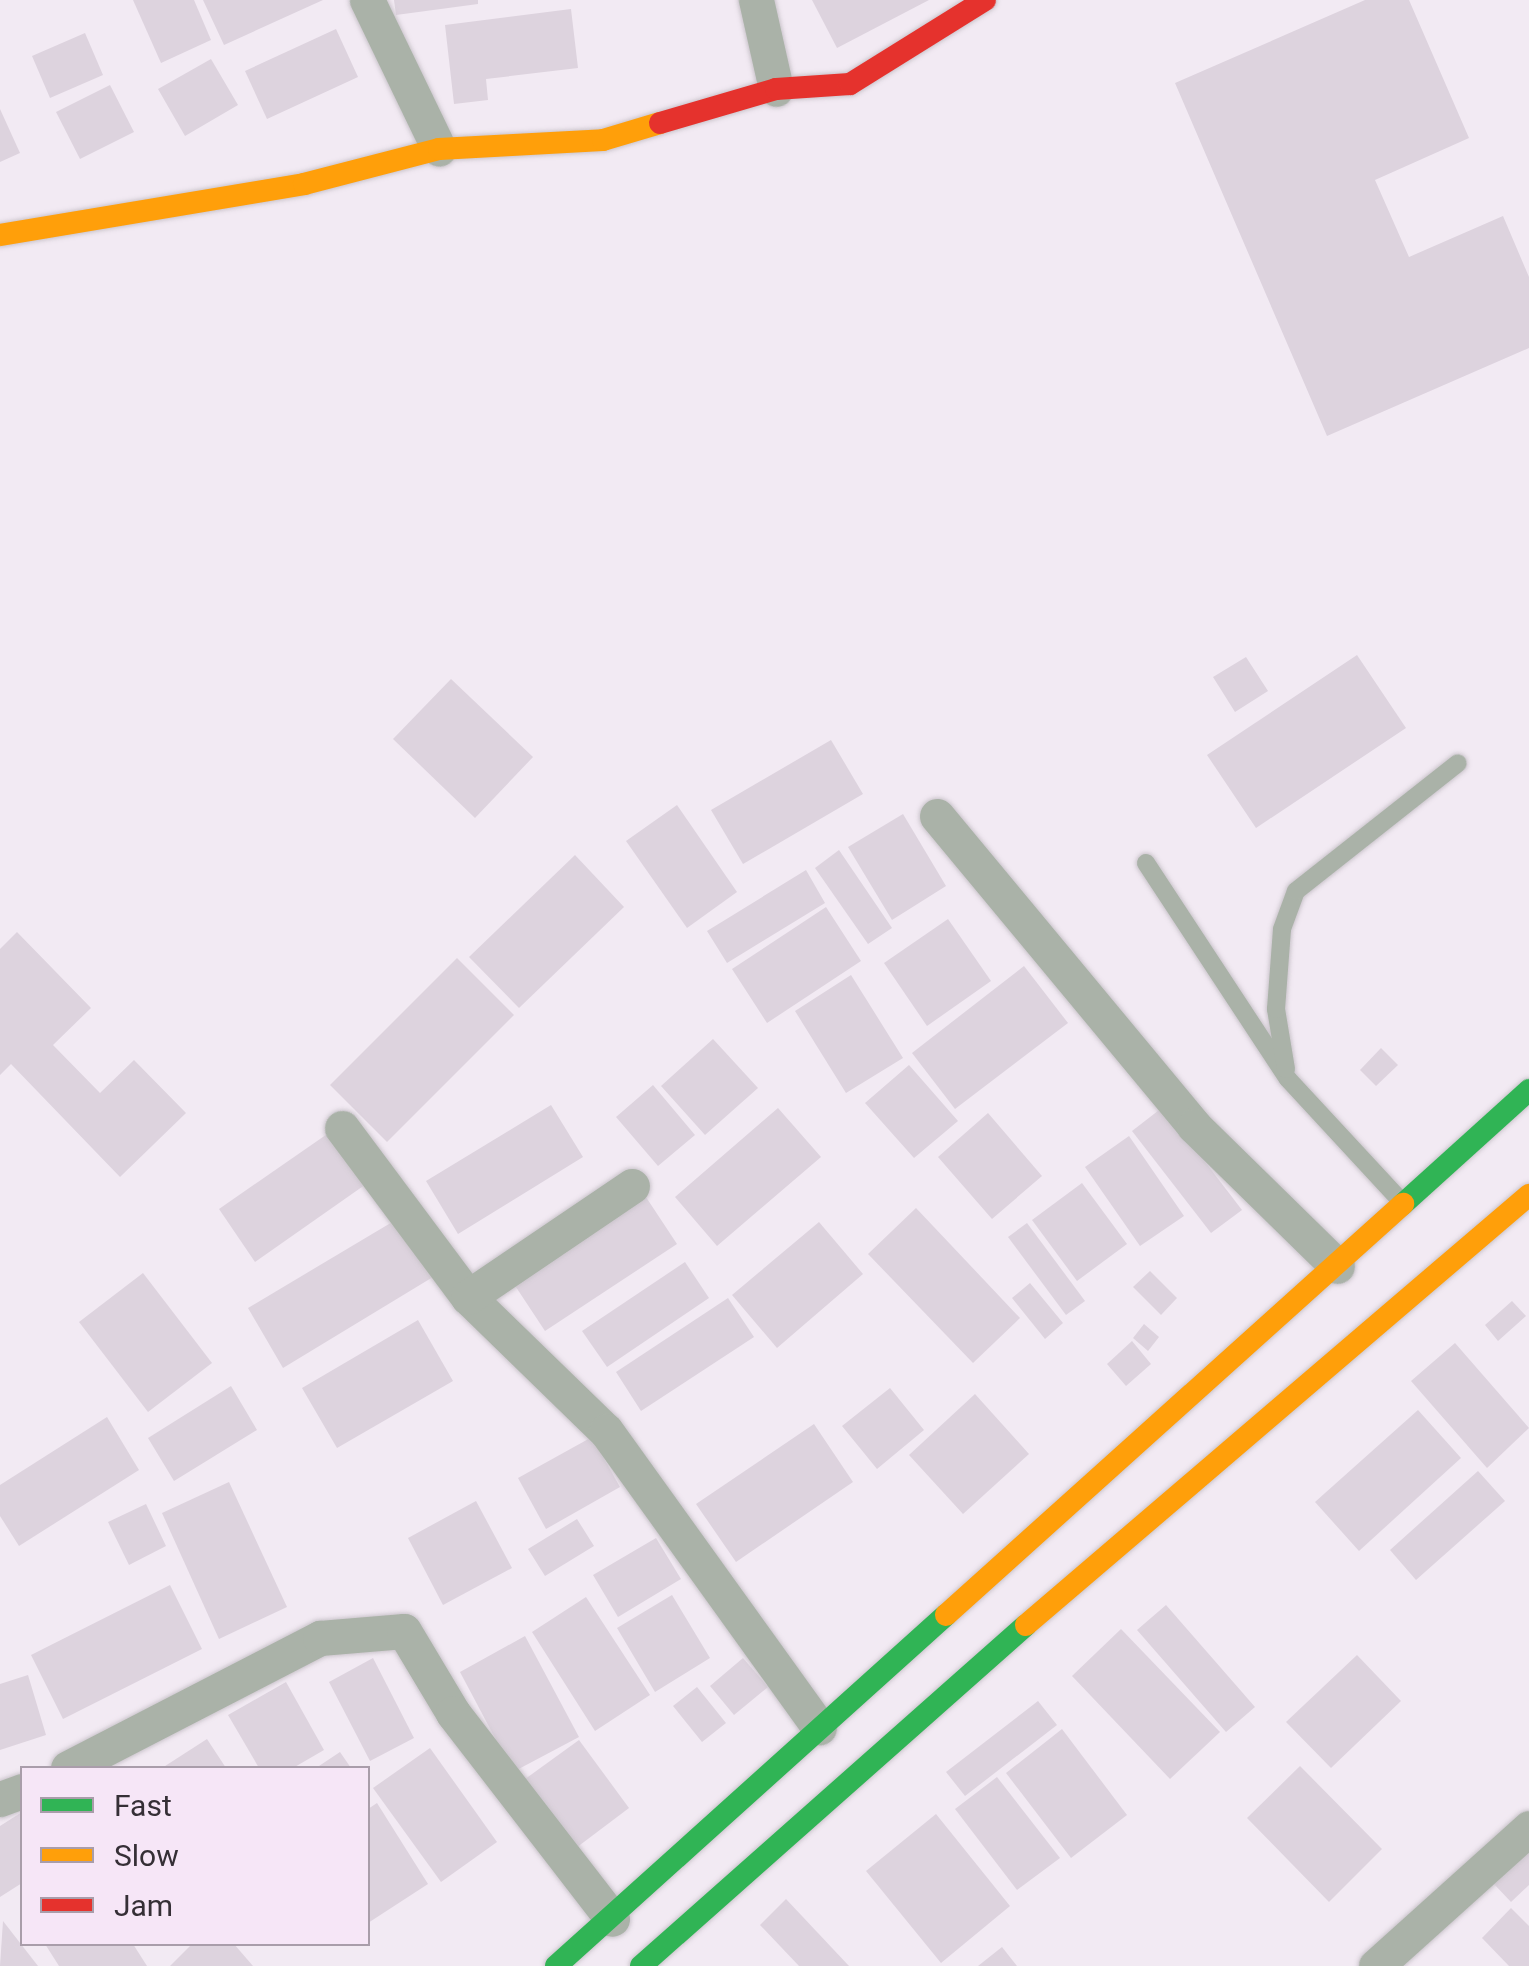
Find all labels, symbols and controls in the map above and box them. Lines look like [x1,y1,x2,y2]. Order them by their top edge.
legend [20,1766,370,1946]
text: Fast [114,1788,172,1823]
text: Slow [114,1838,179,1873]
text: Jam [114,1888,173,1923]

